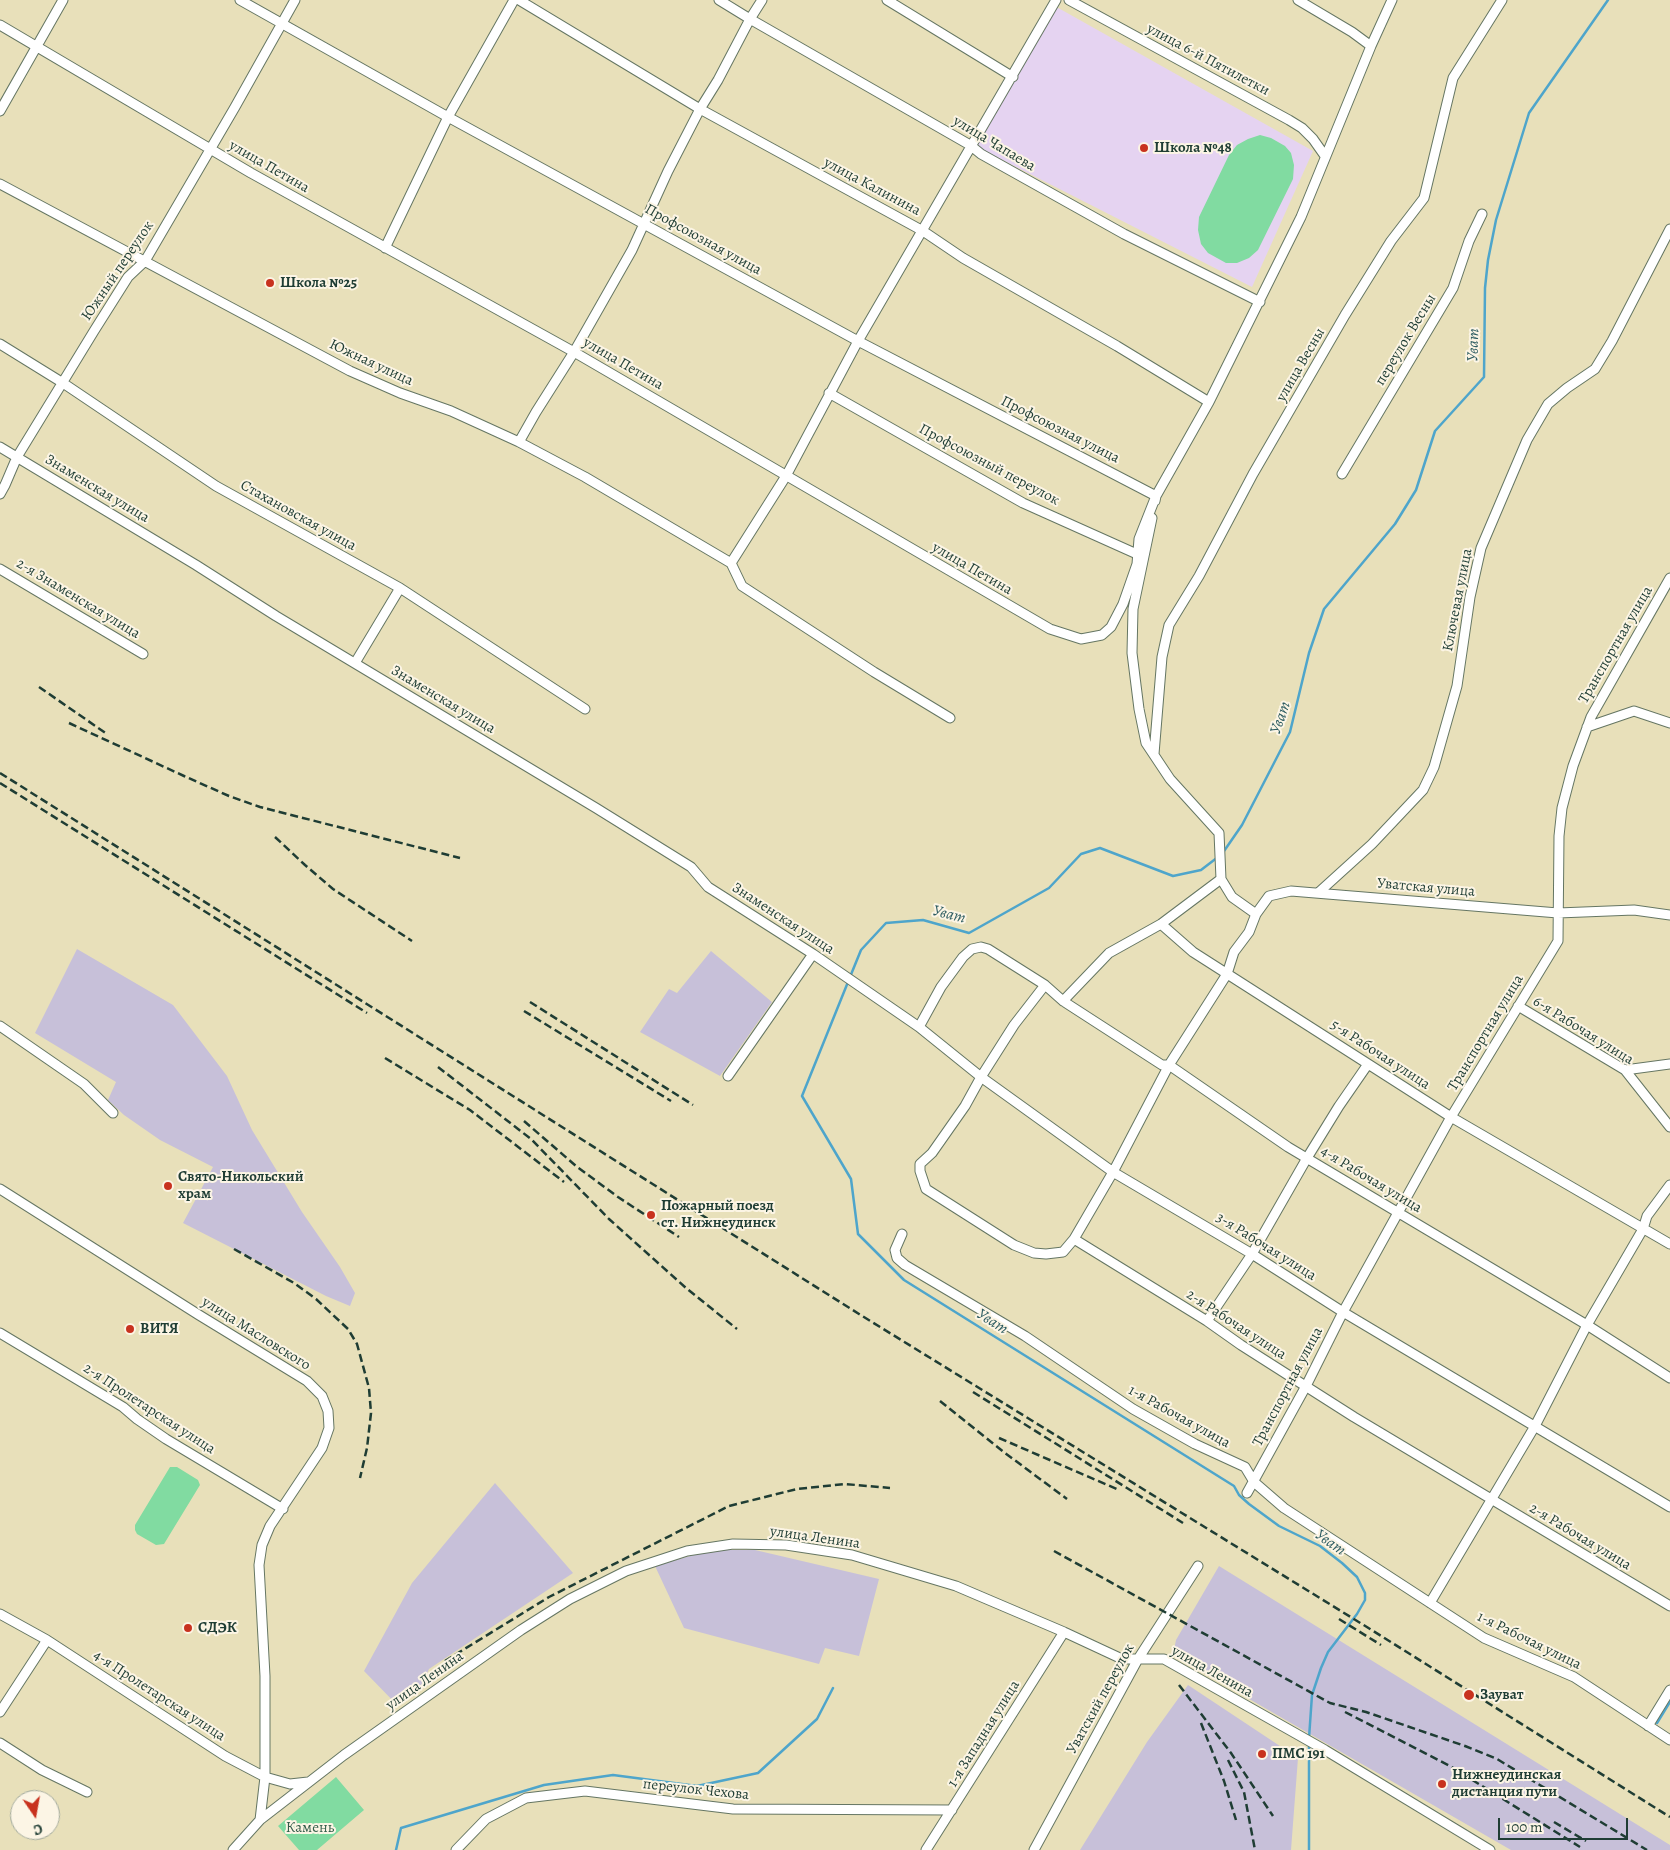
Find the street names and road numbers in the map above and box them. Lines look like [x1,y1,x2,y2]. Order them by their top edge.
street label: улица 6-й Пятилетки [1144,20,1272,100]
street label: улица Чапаева [949,112,1039,176]
street label: улица Петина [226,137,312,197]
street label: улица Калинина [821,154,923,220]
street label: Профсоюзная улица [641,200,765,280]
street label: Южный переулок [78,218,158,324]
street label: переулок Весны [1372,291,1440,389]
street label: улица Весны [1273,325,1329,405]
street label: улица Петина [580,334,666,394]
street label: Южная улица [326,336,416,390]
street label: Профсоюзная улица [998,392,1122,468]
street label: Профсоюзный переулок [916,420,1062,510]
street label: Знаменская улица [42,451,152,527]
street label: Стахановская улица [237,477,359,555]
street label: улица Петина [929,539,1015,599]
street label: Ключевая улица [1439,547,1477,653]
street label: 2-я Знаменская улица [13,555,143,643]
street label: Транспортная улица [1575,583,1657,707]
street label: Знаменская улица [388,662,498,738]
street label: Уватская улица [1376,875,1476,901]
street label: Знаменская улица [728,879,838,959]
street label: Транспортная улица [1444,972,1528,1094]
street label: 6-я Рабочая улица [1529,993,1637,1069]
street label: 5-я Рабочая улица [1327,1016,1433,1094]
street label: 4-я Рабочая улица [1317,1143,1425,1217]
street label: 3-я Рабочая улица [1213,1209,1319,1285]
street label: 2-я Рабочая улица [1183,1286,1289,1364]
street label: улица Масловского [198,1293,314,1375]
street label: Транспортная улица [1249,1324,1327,1450]
street label: 2-я Пролетарская улица [80,1360,218,1458]
street label: 1-я Рабочая улица [1125,1382,1233,1452]
street label: 2-я Рабочая улица [1526,1499,1634,1575]
street label: улица Ленина [769,1523,861,1553]
street label: 1-я Рабочая улица [1474,1608,1584,1674]
street label: Уватский переулок [1063,1641,1139,1757]
street label: улица Ленина [1168,1642,1256,1702]
street label: 4-я Пролетарская улица [90,1647,228,1745]
street label: улица Ленина [383,1648,467,1714]
street label: 1-я Западная улица [944,1677,1024,1791]
street label: переулок Чехова [642,1775,750,1805]

